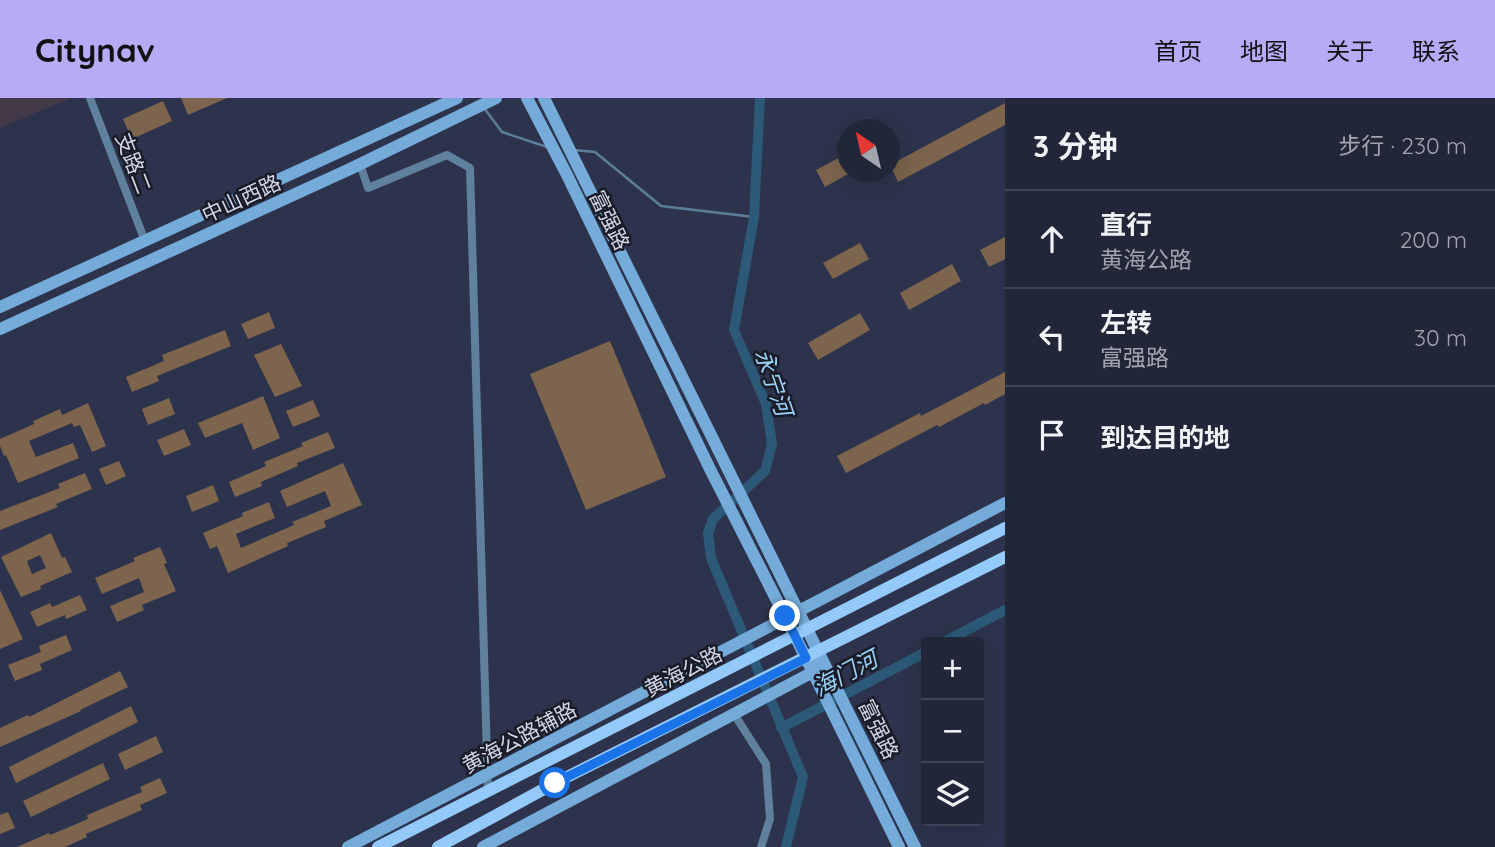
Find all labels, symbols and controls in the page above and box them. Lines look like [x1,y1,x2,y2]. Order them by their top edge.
text: Citynav [35,29,155,70]
text: 首页 [1154,36,1202,66]
text: 地图 [1240,36,1288,66]
text: 关于 [1326,36,1374,66]
text: 联系 [1412,36,1460,66]
north arrow [837,119,900,182]
text: 3 分钟 [1033,127,1118,165]
street label: 支路二 [111,129,157,197]
text: 步行 · 230 m [1338,131,1467,160]
street label: 中山西路 [197,168,285,228]
street label: 富强路 [585,186,635,254]
text: 直行 [1100,208,1152,241]
icon: ahead [1033,220,1071,258]
text: 200 m [1400,225,1467,254]
text: 黄海公路 [1100,245,1192,274]
text: 左转 [1100,306,1152,339]
icon: left [1033,318,1071,356]
text: 30 m [1414,323,1467,352]
text: 富强路 [1100,343,1169,372]
water label: 永宁河 [749,345,800,423]
icon: arrive [1033,416,1071,454]
text: 到达目的地 [1100,421,1230,454]
route end [769,600,800,631]
map controls [921,637,984,826]
button: + [921,637,984,700]
street label: 黄海公路 [640,640,726,702]
water label: 海门河 [808,642,886,702]
street label: 富强路 [854,695,904,763]
street label: 黄海公路辅路 [457,696,581,778]
button: − [921,700,984,763]
button: layers [921,763,984,826]
route start [539,767,570,798]

